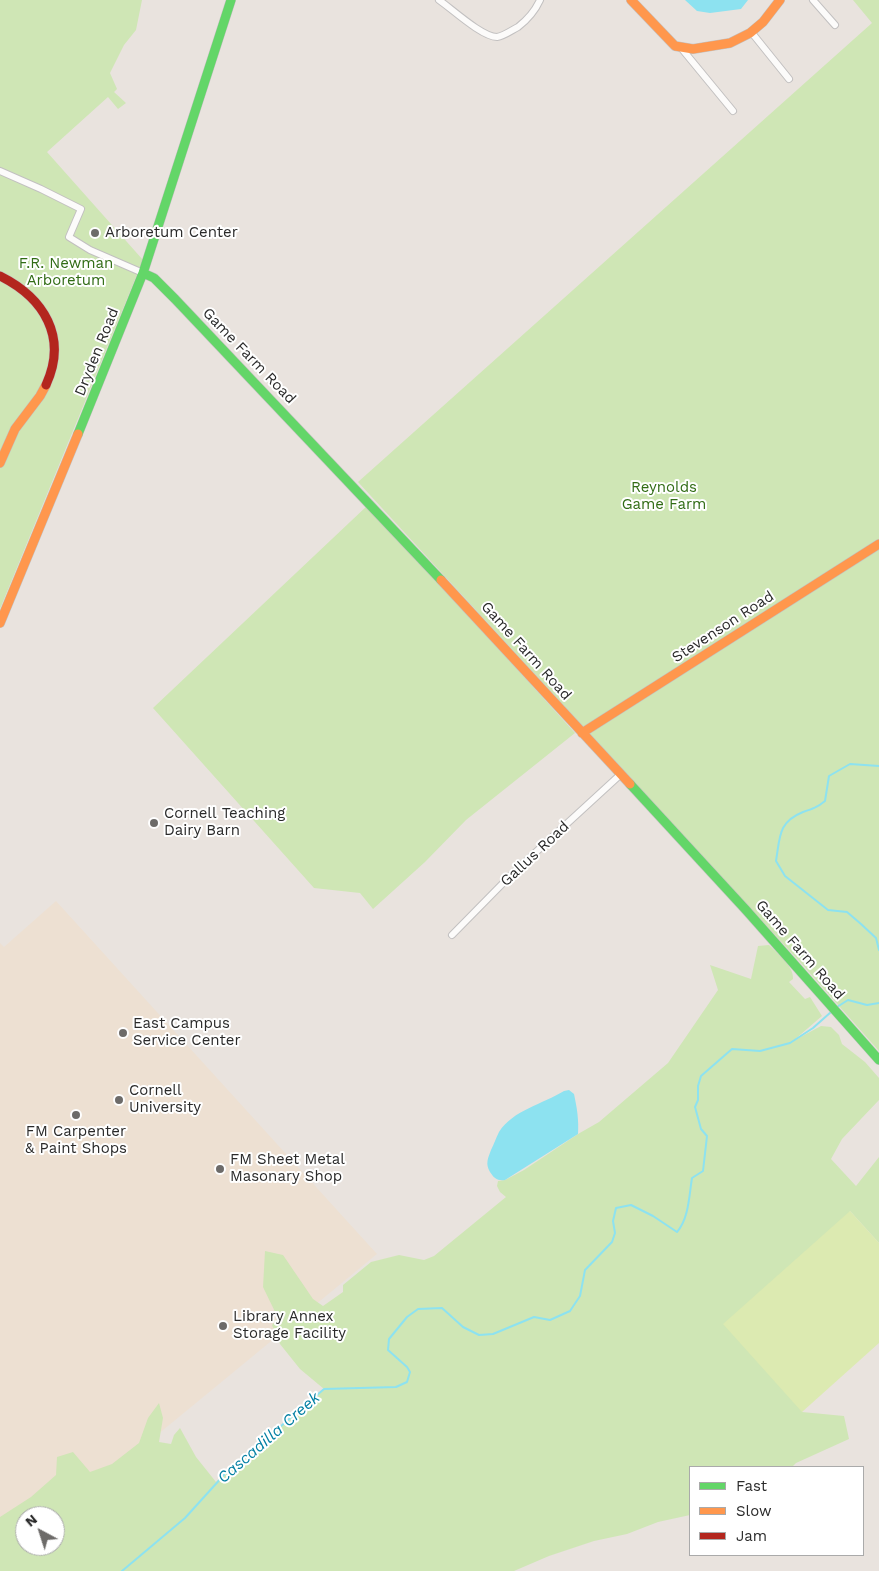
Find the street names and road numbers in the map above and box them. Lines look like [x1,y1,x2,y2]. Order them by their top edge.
street label: Game Farm Road [199,304,299,408]
street label: Dryden Road [71,305,123,399]
street label: Stevenson Road [669,587,777,667]
street label: Game Farm Road [477,598,575,704]
street label: Gallus Road [497,818,573,890]
street label: Game Farm Road [752,896,848,1004]

